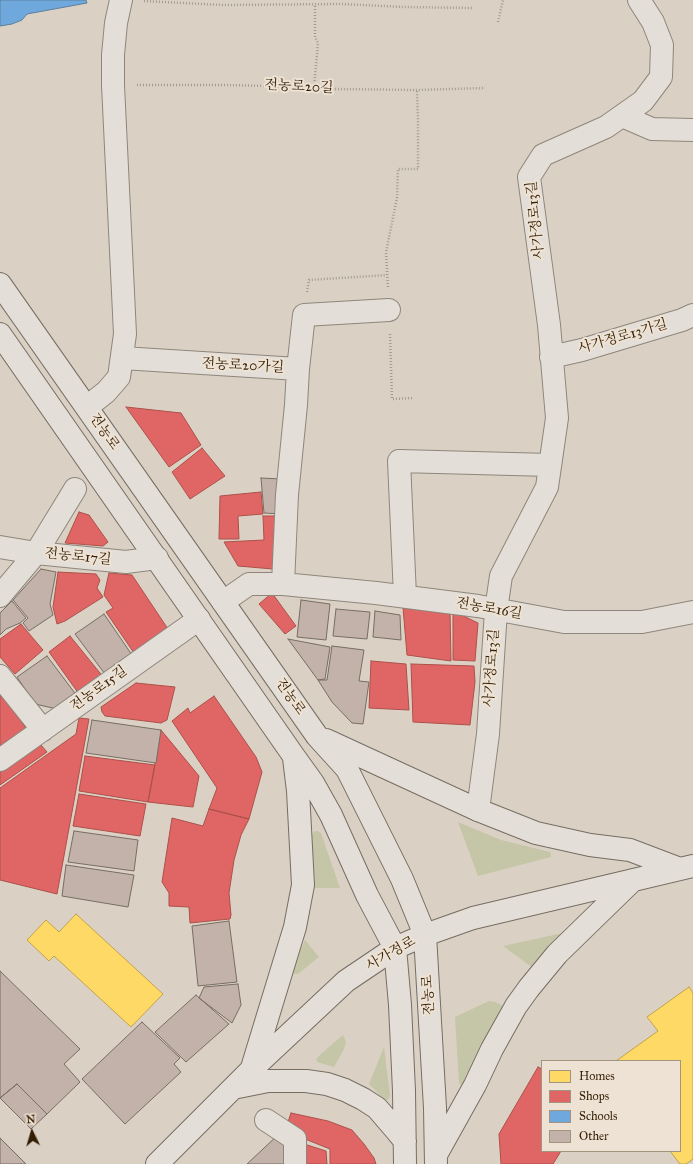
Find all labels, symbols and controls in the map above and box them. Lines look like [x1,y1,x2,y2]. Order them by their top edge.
street label: 전농로20길 [264,77,334,97]
street label: 사가정로13길 [524,180,548,260]
street label: 사가정로13가길 [576,316,670,358]
street label: 전농로20가길 [201,355,285,377]
street label: 전농로 [85,411,123,453]
street label: 전농로17길 [44,545,112,569]
street label: 전농로16길 [455,595,523,623]
street label: 사가정로13길 [481,628,503,708]
street label: 전농로15길 [67,663,131,715]
street label: 전농로 [271,676,309,718]
street label: 사가정로 [363,933,419,975]
street label: 전농로 [420,974,438,1016]
legend [541,1060,681,1152]
text: Homes [579,1069,615,1083]
text: Shops [579,1089,609,1103]
text: Schools [579,1109,617,1123]
north arrow [12,1112,52,1152]
text: N [26,1113,36,1126]
text: Other [579,1129,609,1143]

